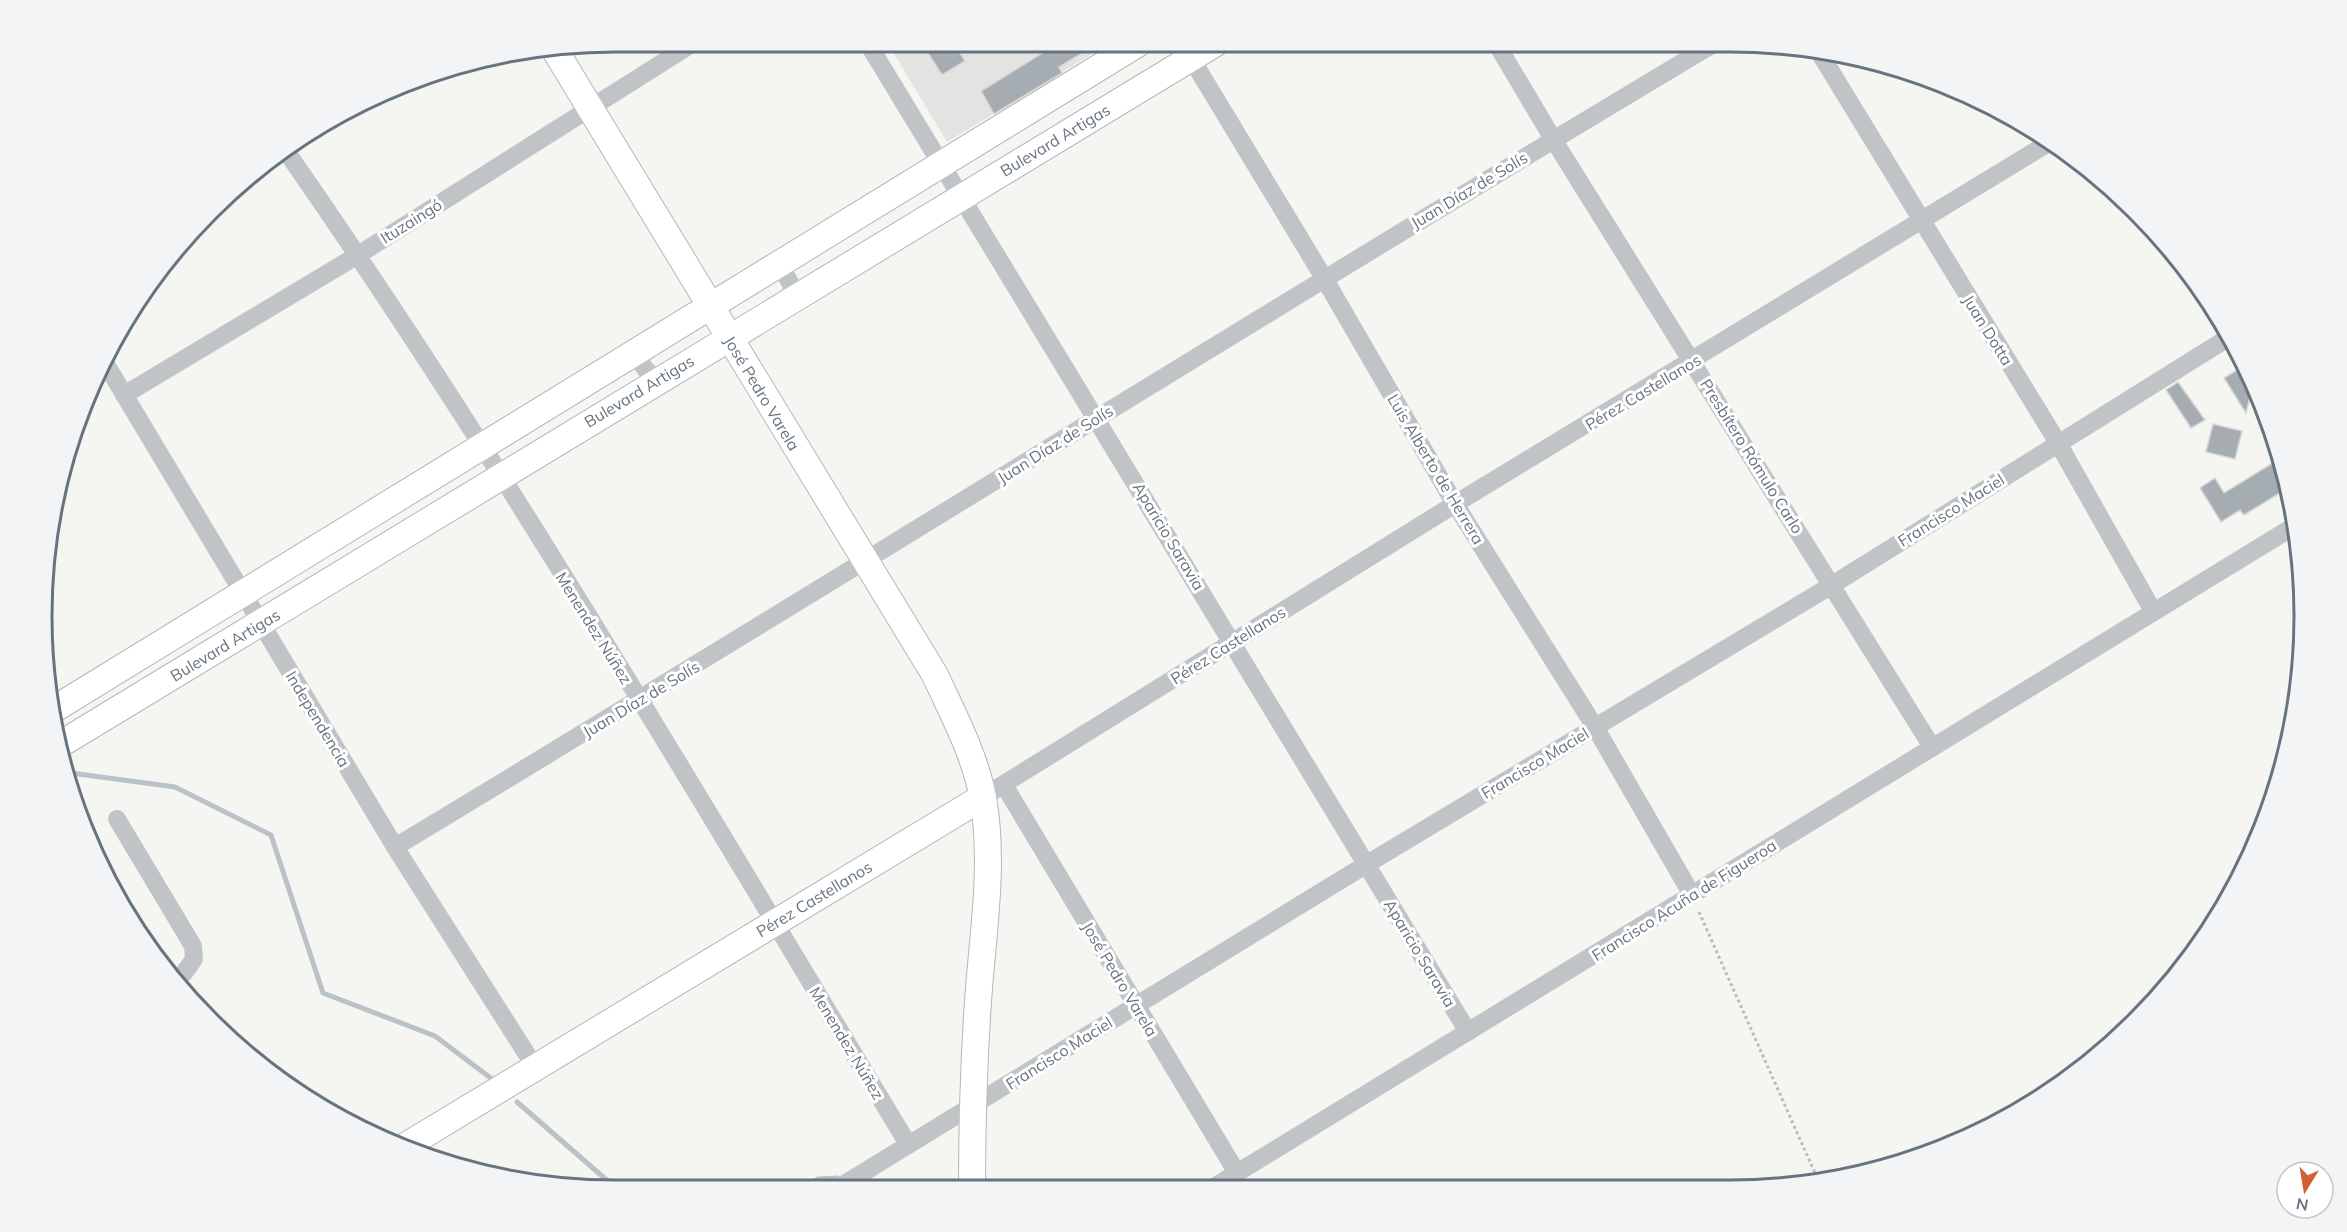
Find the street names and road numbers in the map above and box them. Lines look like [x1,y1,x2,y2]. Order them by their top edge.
street label: Bulevard Artigas [996,99,1114,181]
street label: Juan Díaz de Solís [1407,147,1531,233]
street label: Ituzaingó [377,194,445,248]
street label: Juan Dotta [1959,291,2017,369]
street label: José Pedro Varela [720,332,804,454]
street label: Pérez Castellanos [1581,349,1705,434]
street label: Bulevard Artigas [580,350,698,432]
street label: Presbítero Rómulo Carlo [1696,375,1808,537]
street label: Luis Alberto de Herrera [1383,390,1489,548]
street label: Juan Díaz de Solís [993,400,1117,488]
street label: Francisco Maciel [1894,469,2008,551]
street label: Aparicio Saravia [1129,478,1209,594]
street label: Menendez Núñez [552,568,636,688]
street label: Pérez Castellanos [1167,602,1289,688]
street label: Bulevard Artigas [166,604,284,686]
street label: Juan Díaz de Solís [579,656,703,742]
street label: Independencia [281,667,355,771]
street label: Francisco Maciel [1478,723,1592,803]
street label: Francisco Acuña de Figueroa [1588,835,1780,965]
street label: Pérez Castellanos [752,856,876,941]
street label: Aparicio Saravia [1380,895,1460,1011]
street label: José Pedro Varela [1078,918,1162,1040]
street label: Menendez Núñez [805,983,889,1103]
street label: Francisco Maciel [1002,1012,1116,1094]

